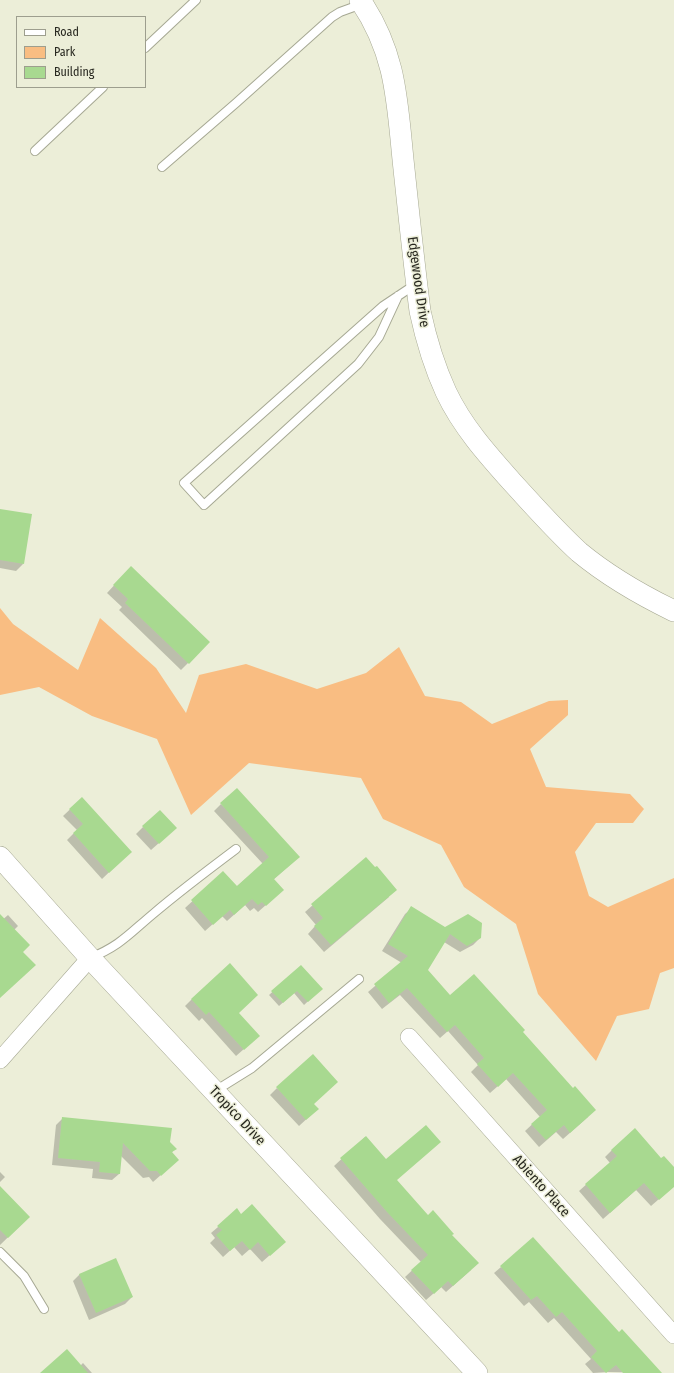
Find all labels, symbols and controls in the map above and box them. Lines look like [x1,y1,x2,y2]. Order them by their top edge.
legend [16,16,146,88]
text: Road [54,25,79,39]
text: Park [54,45,75,59]
text: Building [54,65,94,79]
street label: Edgewood Drive [403,236,433,328]
street label: Tropico Drive [205,1083,269,1149]
street label: Abiento Place [509,1151,573,1221]

